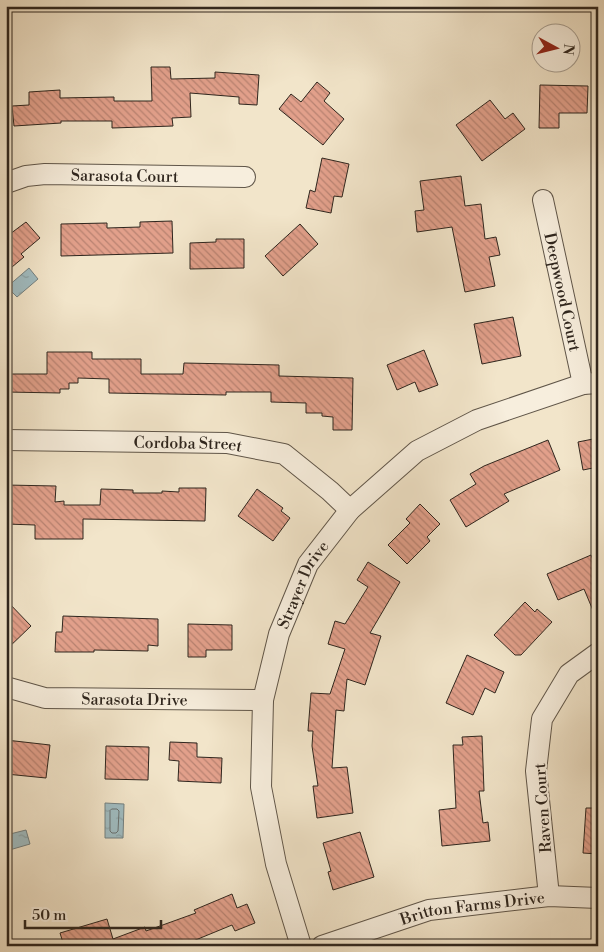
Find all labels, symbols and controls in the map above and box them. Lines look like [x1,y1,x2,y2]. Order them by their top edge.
north arrow [532,22,582,72]
text: N [558,43,578,56]
street label: Sarasota Court [71,165,179,187]
street label: Deepwood Court [539,231,585,354]
street label: Cordoba Street [133,433,244,457]
street label: Strayer Drive [273,537,333,632]
street label: Sarasota Drive [81,689,188,710]
street label: Raven Court [530,762,556,854]
street label: Britton Farms Drive [397,888,546,930]
scale bar [25,897,161,929]
text: 50 m [32,906,66,925]

